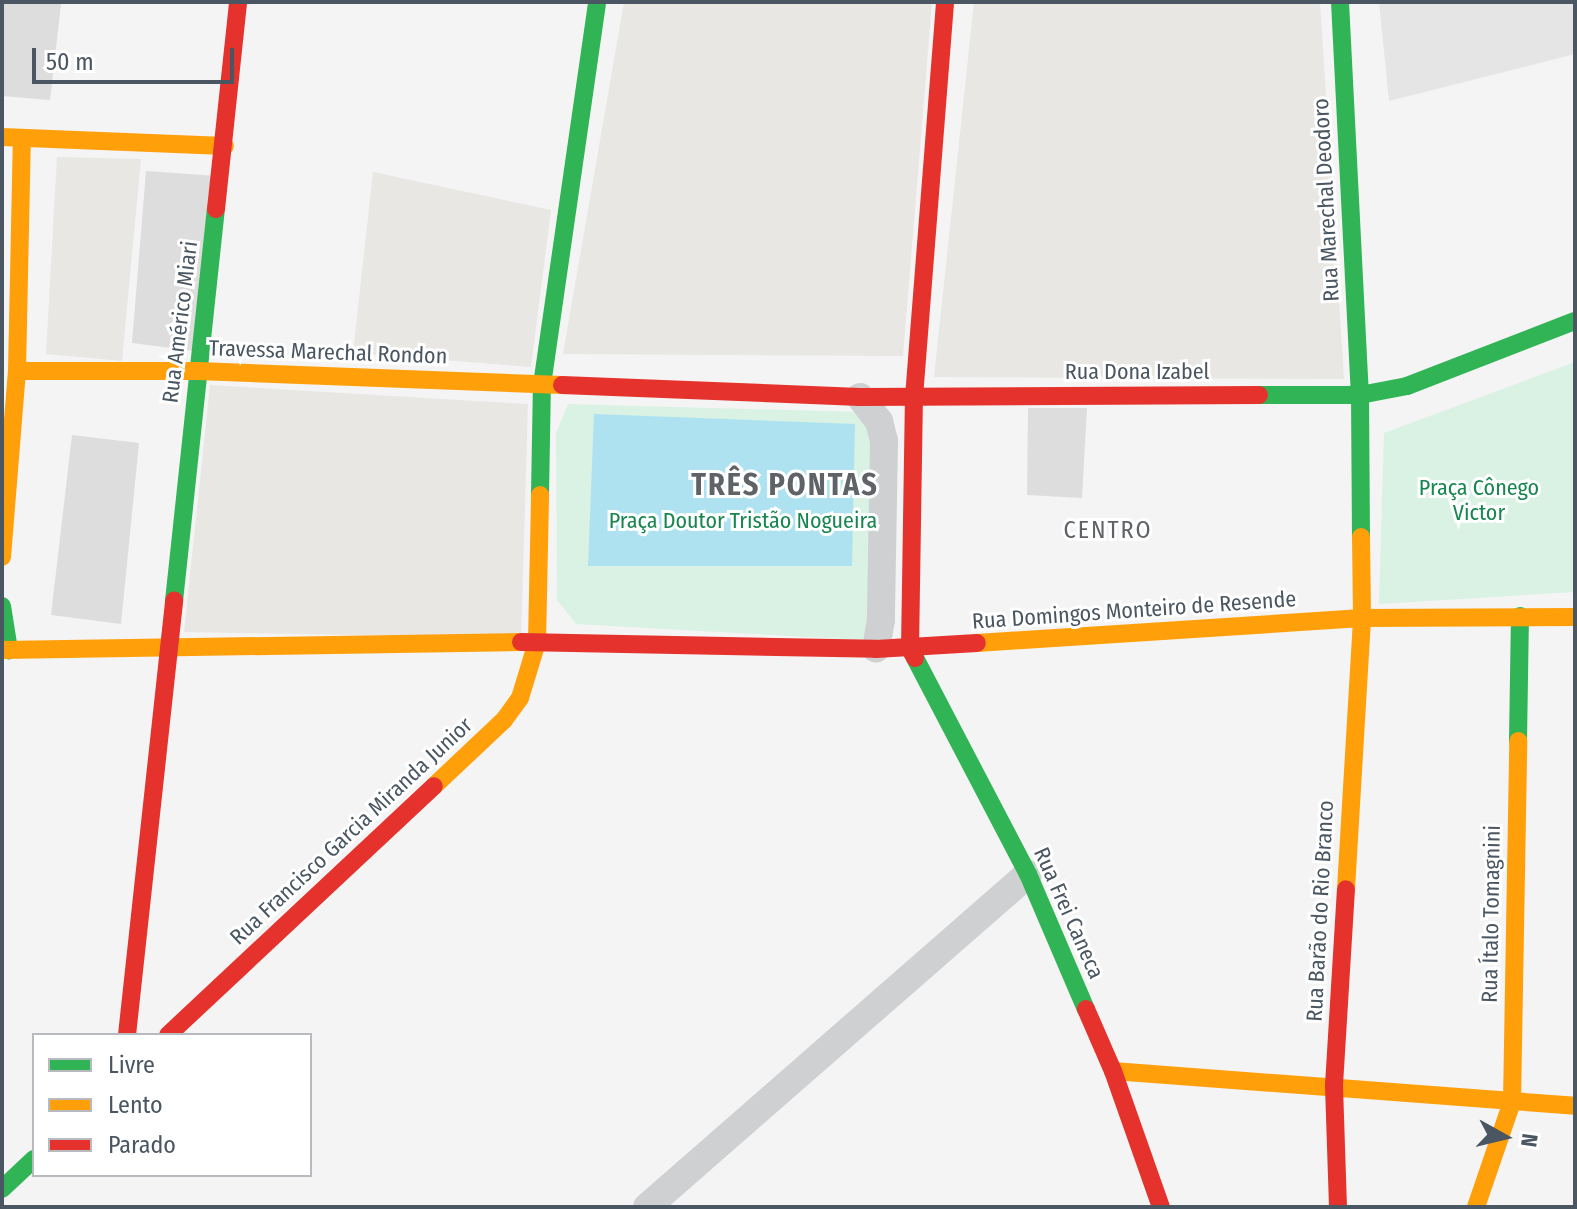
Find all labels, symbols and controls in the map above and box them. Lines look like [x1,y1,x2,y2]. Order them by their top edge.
scale bar [36,32,238,82]
text: 50 m [46,48,94,76]
street label: Rua Marechal Deodoro [1307,98,1345,302]
street label: Rua Américo Miari [157,240,203,404]
street label: Travessa Marechal Rondon [208,335,448,369]
street label: Rua Dona Izabel [1065,359,1209,385]
district label: TRÊS PONTAS [691,467,879,503]
park label: Praça Cônego Victor [1419,474,1539,526]
park label: Praça Doutor Tristão Nogueira [609,508,877,534]
district label: CENTRO [1063,517,1153,545]
street label: Rua Domingos Monteiro de Resende [971,586,1297,634]
street label: Rua Francisco Garcia Miranda Junior [224,712,478,950]
street label: Rua Barão do Rio Branco [1301,800,1339,1022]
street label: Rua Ítalo Tomagnini [1476,825,1506,1003]
street label: Rua Frei Caneca [1028,843,1110,983]
legend [32,1033,312,1177]
text: Livre [108,1051,155,1079]
text: Lento [108,1091,163,1119]
north arrow [1465,1097,1545,1177]
text: Parado [108,1131,176,1159]
text: N [1515,1132,1544,1149]

